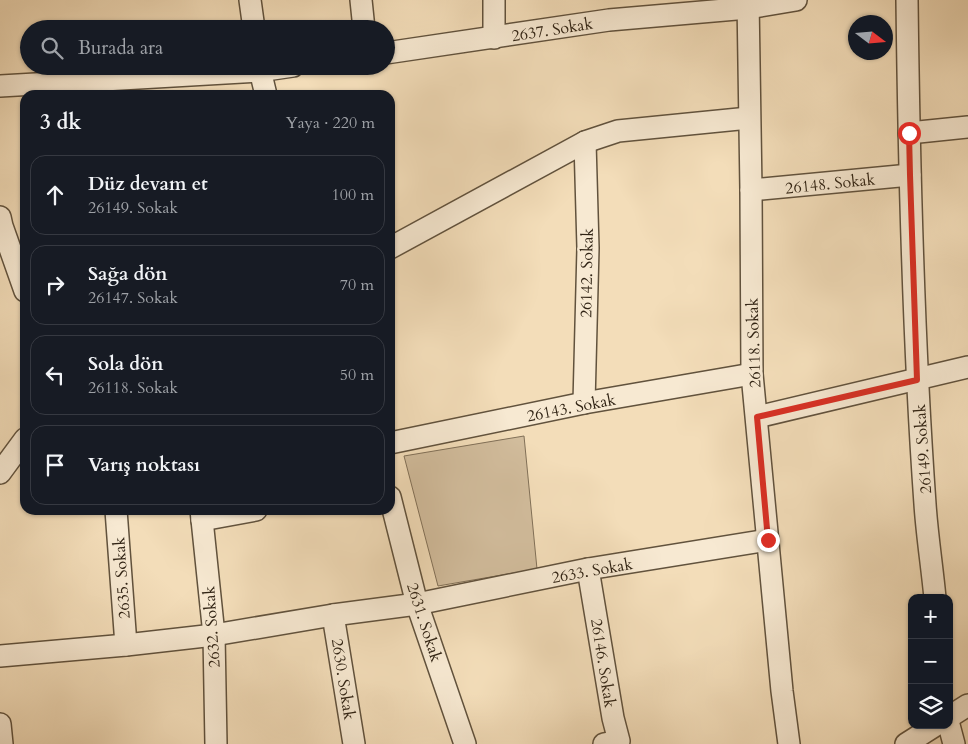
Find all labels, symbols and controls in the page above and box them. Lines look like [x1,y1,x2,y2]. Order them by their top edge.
street label: 2637. Sokak [510,13,595,47]
north arrow [848,15,893,60]
search box [20,20,395,75]
icon: search [38,34,66,62]
text: Burada ara [78,35,163,61]
text: 3 dk [40,108,81,137]
text: Yaya · 220 m [286,112,375,134]
route start [898,122,921,145]
street label: 26148. Sokak [784,168,876,200]
text: Düz devam et [88,171,208,197]
icon: ahead [41,181,69,209]
text: 100 m [332,184,374,206]
text: 26149. Sokak [88,197,178,219]
street label: 26142. Sokak [575,227,599,318]
text: Sağa dön [88,261,168,287]
icon: right [41,271,69,299]
text: 70 m [340,274,374,296]
text: 26147. Sokak [88,287,178,309]
street label: 26118. Sokak [741,297,767,388]
text: Sola dön [88,351,163,377]
icon: left [41,361,69,389]
text: 50 m [340,364,374,386]
text: 26118. Sokak [88,377,178,399]
street label: 26143. Sokak [525,389,618,427]
street label: 26149. Sokak [909,403,937,495]
icon: arrive [41,451,69,479]
text: Varış noktası [88,452,200,478]
route end [757,529,780,552]
street label: 2635. Sokak [108,536,136,620]
street label: 2633. Sokak [550,553,635,589]
street label: 2631. Sokak [401,580,447,665]
street label: 2632. Sokak [198,585,226,669]
map controls [908,594,953,729]
button: + [908,594,953,639]
street label: 26146. Sokak [585,617,621,710]
street label: 2630. Sokak [326,637,360,722]
button: − [908,639,953,684]
button: layers [908,684,953,729]

